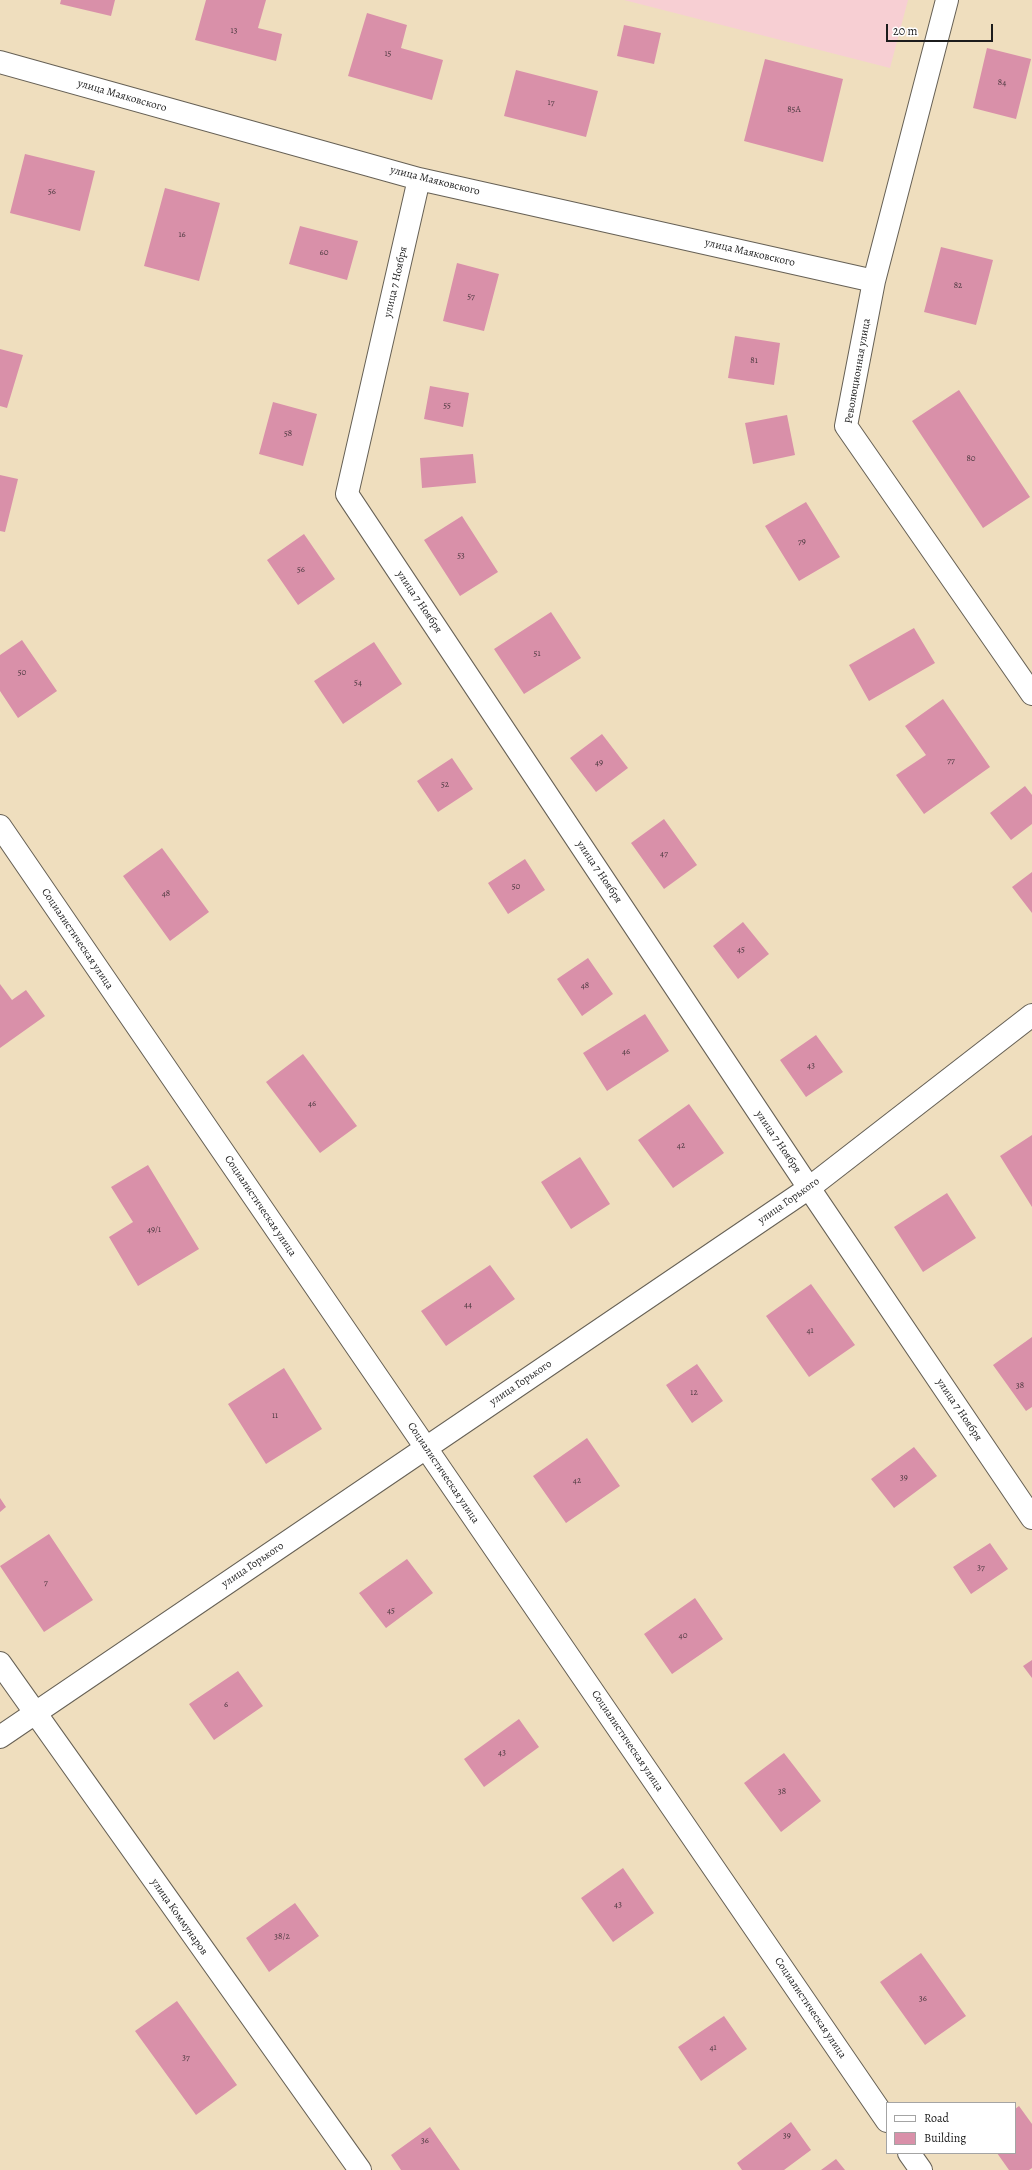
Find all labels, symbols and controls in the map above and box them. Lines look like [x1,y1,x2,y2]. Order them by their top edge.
scale bar [888,16,995,42]
text: 20 m [893,23,917,39]
house number: 13 [231,26,237,36]
house number: 15 [385,49,391,59]
street label: улица Маяковского [76,77,168,115]
house number: 84 [998,78,1006,88]
house number: 17 [548,98,554,108]
house number: 85А [787,105,801,115]
street label: улица Маяковского [389,163,481,199]
house number: 56 [48,187,56,197]
house number: 16 [178,230,186,240]
street label: улица Маяковского [704,236,796,270]
street label: улица 7 Ноября [381,245,411,319]
house number: 60 [320,248,328,258]
house number: 82 [954,281,962,291]
house number: 57 [467,292,475,302]
street label: Революционная улица [842,317,874,425]
house number: 81 [750,356,758,366]
house number: 55 [443,401,451,411]
house number: 58 [284,429,292,439]
house number: 80 [966,454,976,464]
house number: 79 [798,537,806,547]
house number: 53 [457,551,465,561]
house number: 56 [297,565,305,575]
street label: улица 7 Ноября [393,568,445,636]
house number: 51 [534,649,540,659]
house number: 50 [18,668,26,678]
house number: 54 [354,678,362,688]
house number: 77 [947,756,955,766]
house number: 49 [595,758,603,768]
house number: 52 [441,780,449,790]
street label: улица 7 Ноября [573,838,625,906]
house number: 47 [660,849,668,859]
house number: 50 [512,882,520,892]
street label: Социалистическая улица [38,886,116,992]
house number: 48 [162,889,170,899]
house number: 45 [737,945,745,955]
house number: 48 [581,981,589,991]
house number: 46 [622,1047,630,1057]
house number: 43 [807,1061,815,1071]
house number: 46 [308,1099,316,1109]
street label: улица 7 Ноября [752,1108,804,1176]
house number: 42 [677,1141,685,1151]
street label: Социалистическая улица [221,1153,299,1259]
street label: улица Горького [756,1175,822,1227]
house number: 49/1 [147,1225,161,1235]
house number: 44 [464,1300,472,1310]
house number: 41 [806,1326,814,1336]
street label: улица Горького [487,1357,555,1409]
street label: улица 7 Ноября [933,1376,985,1444]
house number: 38 [1016,1381,1024,1391]
house number: 12 [690,1388,698,1398]
house number: 11 [272,1411,278,1421]
street label: Социалистическая улица [404,1420,482,1526]
house number: 39 [900,1473,908,1483]
house number: 42 [573,1476,581,1486]
street label: улица Горького [219,1539,287,1591]
house number: 37 [977,1563,985,1573]
house number: 7 [44,1578,48,1588]
house number: 45 [387,1606,395,1616]
house number: 40 [679,1631,687,1641]
street label: Социалистическая улица [588,1688,666,1794]
house number: 6 [224,1700,228,1710]
house number: 43 [498,1748,506,1758]
house number: 38 [778,1787,786,1797]
street label: улица Коммунаров [148,1876,210,1958]
house number: 43 [614,1900,622,1910]
house number: 38/2 [274,1932,290,1942]
street label: Социалистическая улица [771,1955,849,2061]
house number: 36 [919,1994,927,2004]
house number: 41 [709,2043,717,2053]
house number: 37 [182,2053,190,2063]
legend [886,2102,1016,2154]
text: Road [924,2110,949,2126]
text: Building [924,2130,966,2146]
house number: 39 [783,2131,791,2141]
house number: 36 [421,2136,429,2146]

